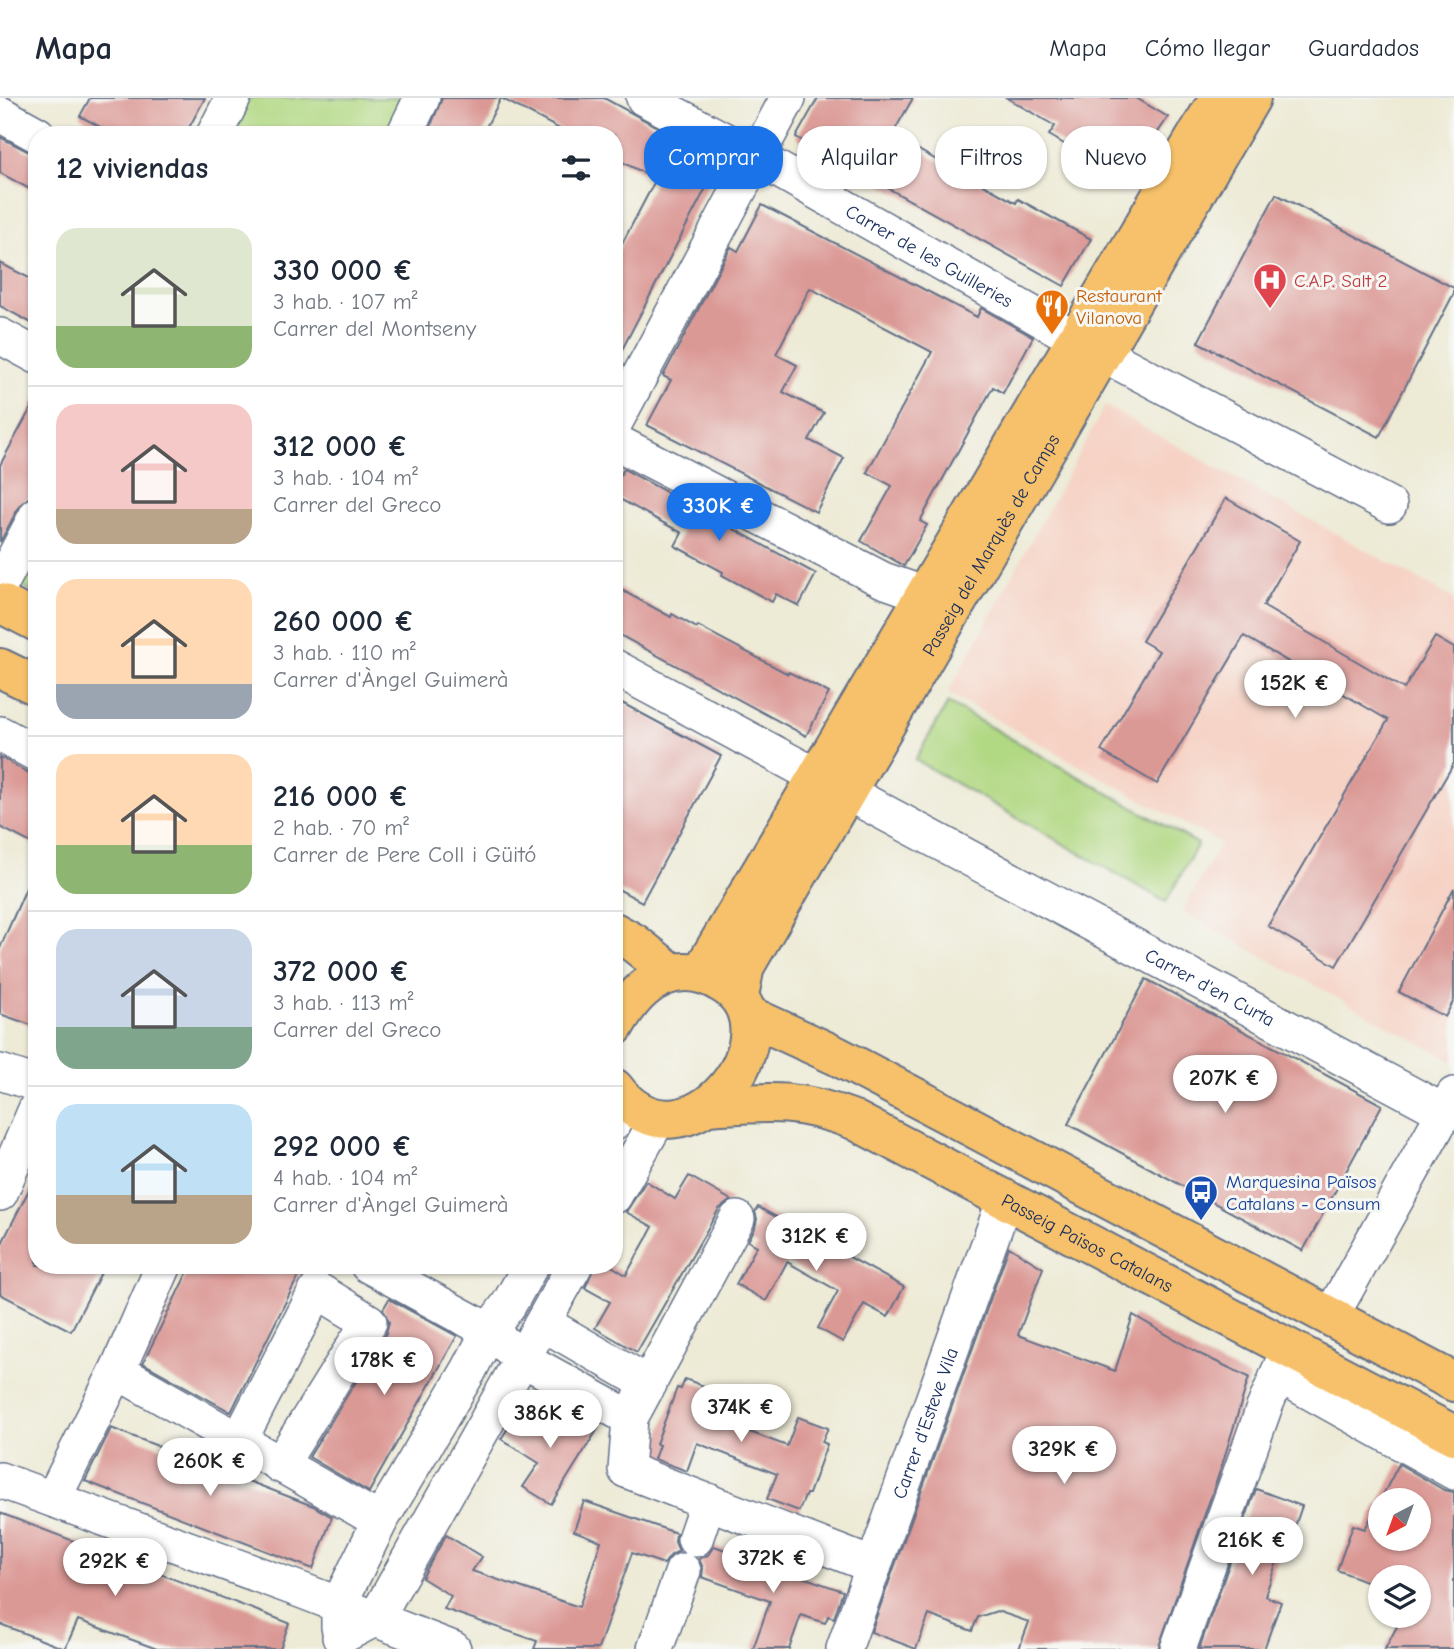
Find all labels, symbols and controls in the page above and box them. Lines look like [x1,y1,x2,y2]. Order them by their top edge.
text: Mapa [35,29,112,67]
text: Mapa [1049,34,1107,62]
text: Cómo llegar [1145,34,1270,62]
text: Guardados [1308,34,1419,62]
chip: Comprar [644,126,783,189]
chip: Alquilar [797,126,921,189]
chip: Filtros [935,126,1047,189]
chip: Nuevo [1061,126,1171,189]
icon: filters [557,149,595,187]
text: 12 viviendas [56,151,208,186]
street label: Carrer de les Guilleries [842,200,1016,313]
text: 330 000 € [273,253,413,288]
icon: home [112,256,196,340]
hospital icon: C.A.P. Salt 2 [1251,261,1289,310]
place label: C.A.P. Salt 2 [1294,270,1387,292]
place label: Restaurant Vilanova [1076,285,1162,329]
restaurant icon: Restaurant Vilanova [1033,287,1071,336]
text: 3 hab. · 107 m² [273,288,418,315]
text: Carrer del Montseny [273,315,476,342]
text: 312 000 € [273,429,408,464]
street label: Passeig del Marquès de Camps [918,430,1065,660]
icon: home [112,432,196,516]
text: 3 hab. · 104 m² [273,464,418,491]
pin: 330K € [662,484,776,543]
text: Carrer del Greco [273,491,442,518]
text: 330K € [683,492,755,519]
text: 260 000 € [273,604,414,639]
icon: home [112,607,196,691]
text: 3 hab. · 110 m² [273,639,416,666]
pin: 152K € [1238,660,1352,720]
text: Carrer d'Àngel Guimerà [273,666,509,693]
text: 152K € [1260,669,1330,696]
text: 216 000 € [273,779,409,814]
icon: home [112,782,196,866]
text: 2 hab. · 70 m² [273,814,409,841]
text: Carrer de Pere Coll i Güitó [273,841,536,868]
street label: Carrer d'en Curta [1141,944,1278,1031]
text: 372 000 € [273,954,410,989]
icon: home [112,957,196,1041]
text: 3 hab. · 113 m² [273,989,413,1016]
text: Carrer del Greco [273,1016,442,1043]
pin: 207K € [1168,1056,1282,1115]
text: 207K € [1189,1064,1261,1091]
text: 292 000 € [273,1129,412,1164]
icon: home [112,1132,196,1216]
text: 4 hab. · 104 m² [273,1164,417,1191]
place label: Marquesina Països Catalans - Consum [1226,1171,1380,1215]
bus stop icon: Marquesina Països Catalans - Consum [1182,1173,1220,1222]
street label: Passeig Països Catalans [998,1189,1176,1297]
text: Carrer d'Àngel Guimerà [273,1191,509,1218]
pin: 312K € [759,1214,873,1273]
text: 312K € [782,1222,850,1249]
pin: 178K € [327,1338,441,1397]
street label: Carrer d'Esteve Vila [889,1345,963,1502]
text: 178K € [350,1346,418,1373]
pin: 374K € [684,1384,798,1444]
pin: 386K € [493,1390,607,1450]
text: 374K € [707,1393,775,1420]
text: 386K € [514,1399,586,1426]
pin: 329K € [1007,1426,1121,1486]
text: 329K € [1028,1435,1100,1462]
pin: 260K € [153,1438,267,1498]
text: 260K € [173,1447,247,1474]
north arrow [1368,1488,1432,1550]
map controls [1368,1488,1431,1628]
pin: 216K € [1195,1518,1309,1577]
text: 216K € [1217,1526,1287,1553]
pin: 372K € [716,1536,830,1595]
pin: 292K € [58,1538,172,1598]
text: 372K € [738,1544,808,1571]
text: 292K € [79,1547,151,1574]
button: layers [1368,1565,1431,1628]

